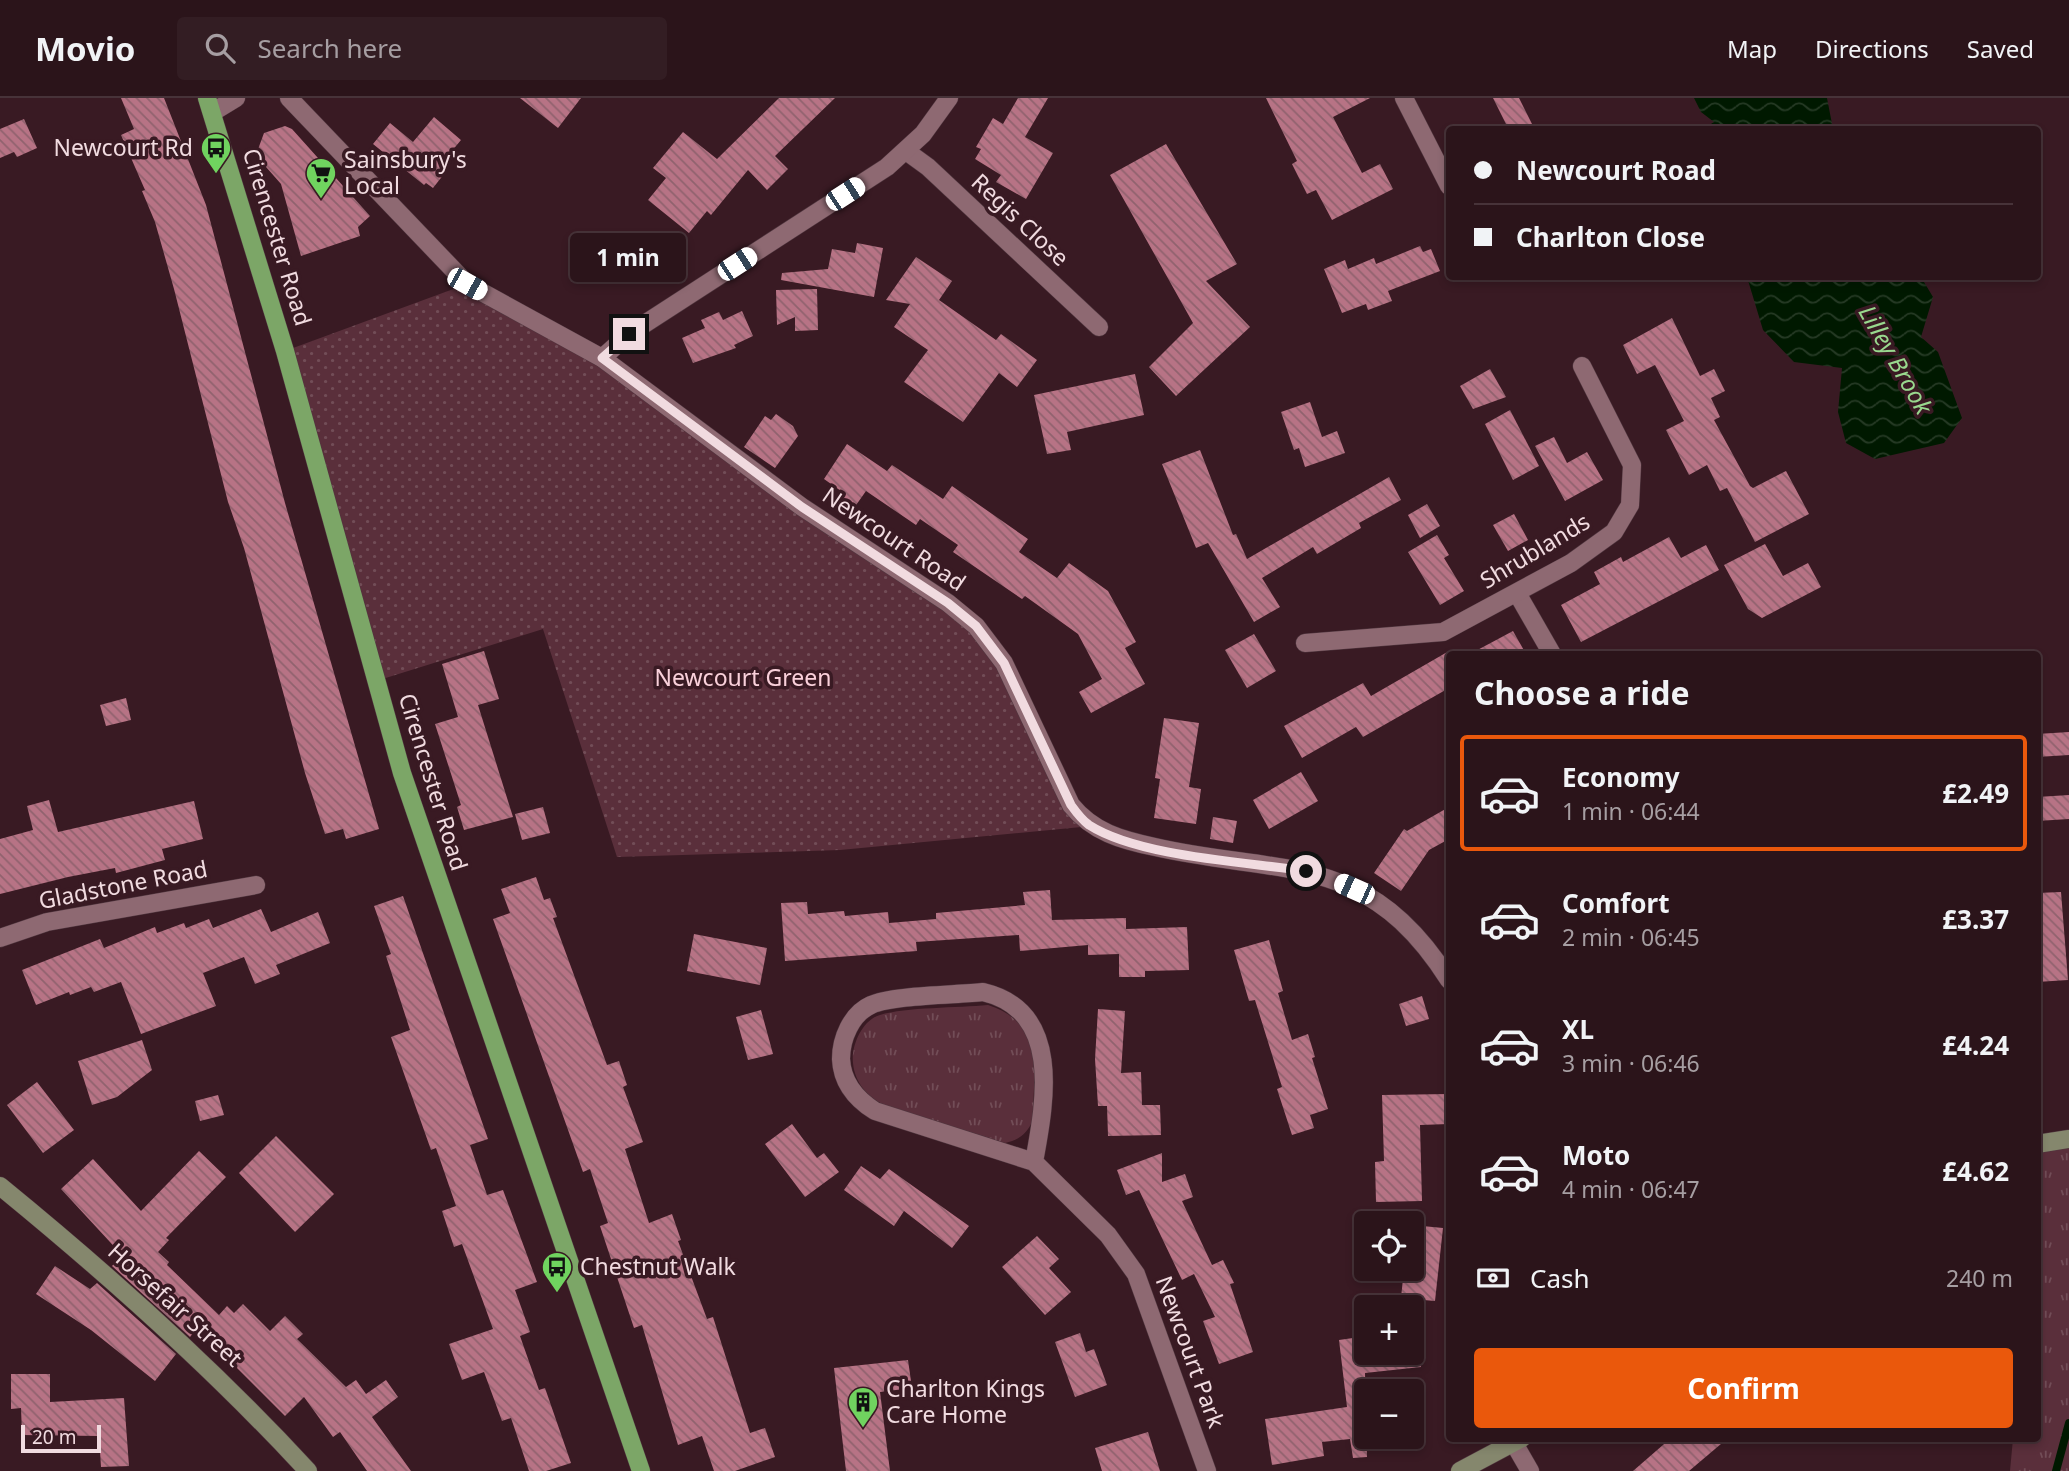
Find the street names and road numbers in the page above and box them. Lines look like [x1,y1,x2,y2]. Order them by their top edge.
street label: Cirencester Road [236,144,320,329]
street label: Regis Close [965,166,1076,273]
street label: Newcourt Road [817,478,972,598]
street label: Shrublands [1474,505,1595,596]
street label: Cirencester Road [392,689,476,874]
street label: Gladstone Road [36,852,210,916]
street label: Horsefair Street [101,1235,250,1373]
street label: Newcourt Park [1149,1271,1234,1433]

